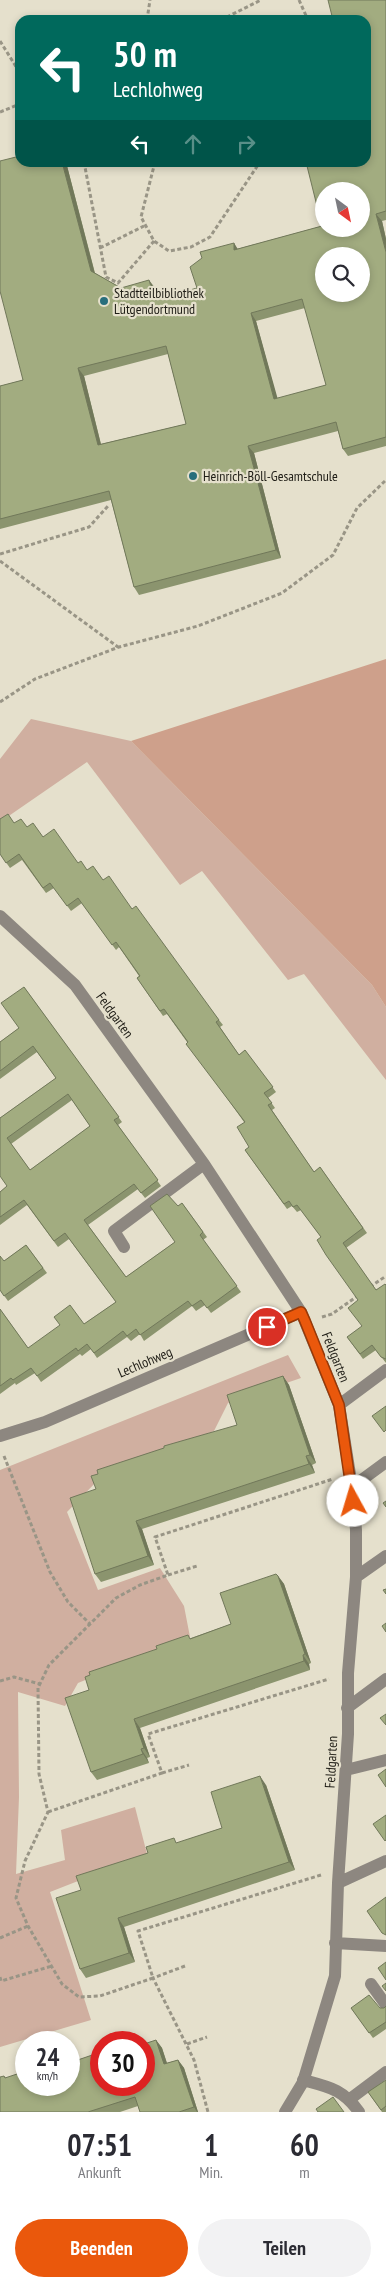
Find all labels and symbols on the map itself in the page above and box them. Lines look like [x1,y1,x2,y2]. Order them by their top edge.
north arrow [315,182,370,238]
place label: Stadtteilbibliothek Lütgendortmund [114,284,205,318]
marker: Stadtteilbibliothek Lütgendortmund [98,295,110,307]
place label: Heinrich-Böll-Gesamtschule [203,467,338,485]
marker: Heinrich-Böll-Gesamtschule [187,470,199,482]
street label: Feldgarten [92,989,138,1041]
pin [246,1306,288,1348]
street label: Feldgarten [318,1329,354,1385]
street label: Lechlohweg [115,1343,175,1381]
position arrow [326,1474,378,1526]
street label: Feldgarten [321,1735,341,1789]
speed limit sign: 30 [90,2031,155,2096]

